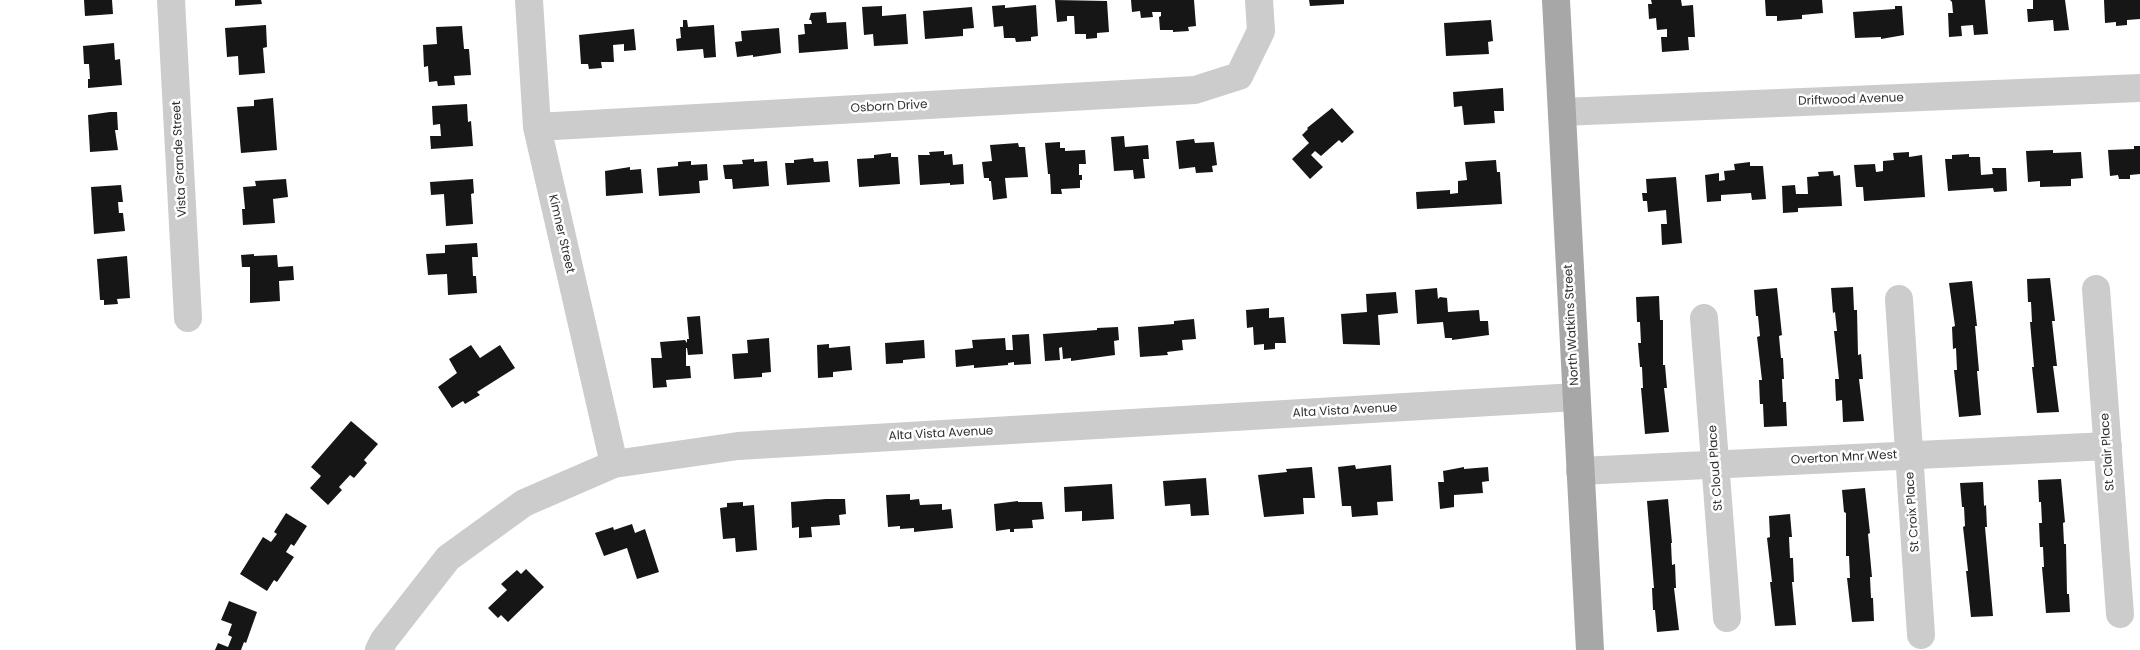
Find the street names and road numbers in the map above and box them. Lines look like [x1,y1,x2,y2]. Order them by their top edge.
street label: Driftwood Avenue [1798,91,1904,109]
street label: Osborn Drive [850,98,928,116]
street label: Vista Grande Street [170,100,190,218]
street label: Kimner Street [545,193,577,275]
street label: North Watkins Street [1562,264,1582,386]
street label: Alta Vista Avenue [1292,401,1398,421]
street label: St Clair Place [2098,412,2118,492]
street label: Alta Vista Avenue [888,424,994,444]
street label: St Cloud Place [1706,424,1726,512]
street label: Overton Mnr West [1790,448,1898,468]
street label: St Croix Place [1903,471,1923,553]

